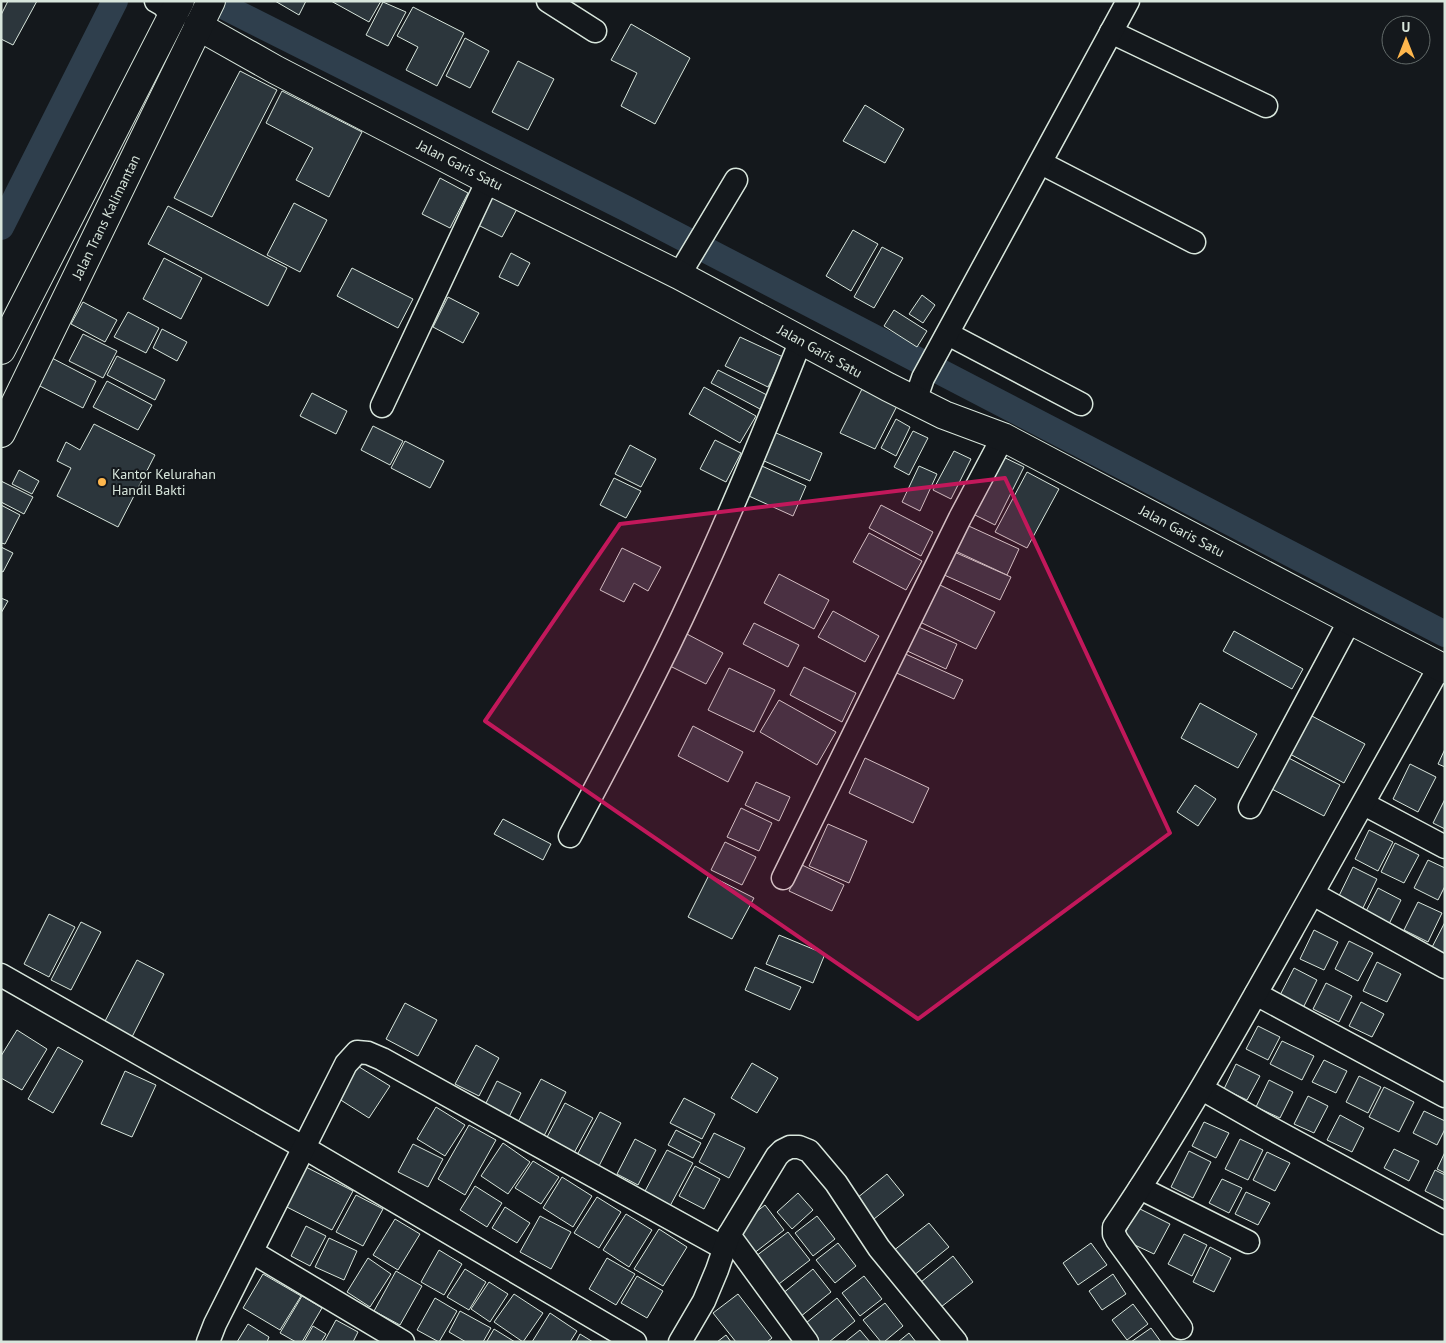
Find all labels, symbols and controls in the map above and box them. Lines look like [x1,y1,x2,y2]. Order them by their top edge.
north arrow [1381,15,1431,65]
text: U [1402,18,1410,36]
street label: Jalan Garis Satu [413,135,506,194]
street label: Jalan Trans Kalimantan [68,152,144,283]
street label: Jalan Garis Satu [774,320,865,382]
place label: Kantor Kelurahan Handil Bakti [112,465,216,499]
marker: Kantor Kelurahan Handil Bakti [96,476,108,488]
street label: Jalan Garis Satu [1135,501,1228,561]

